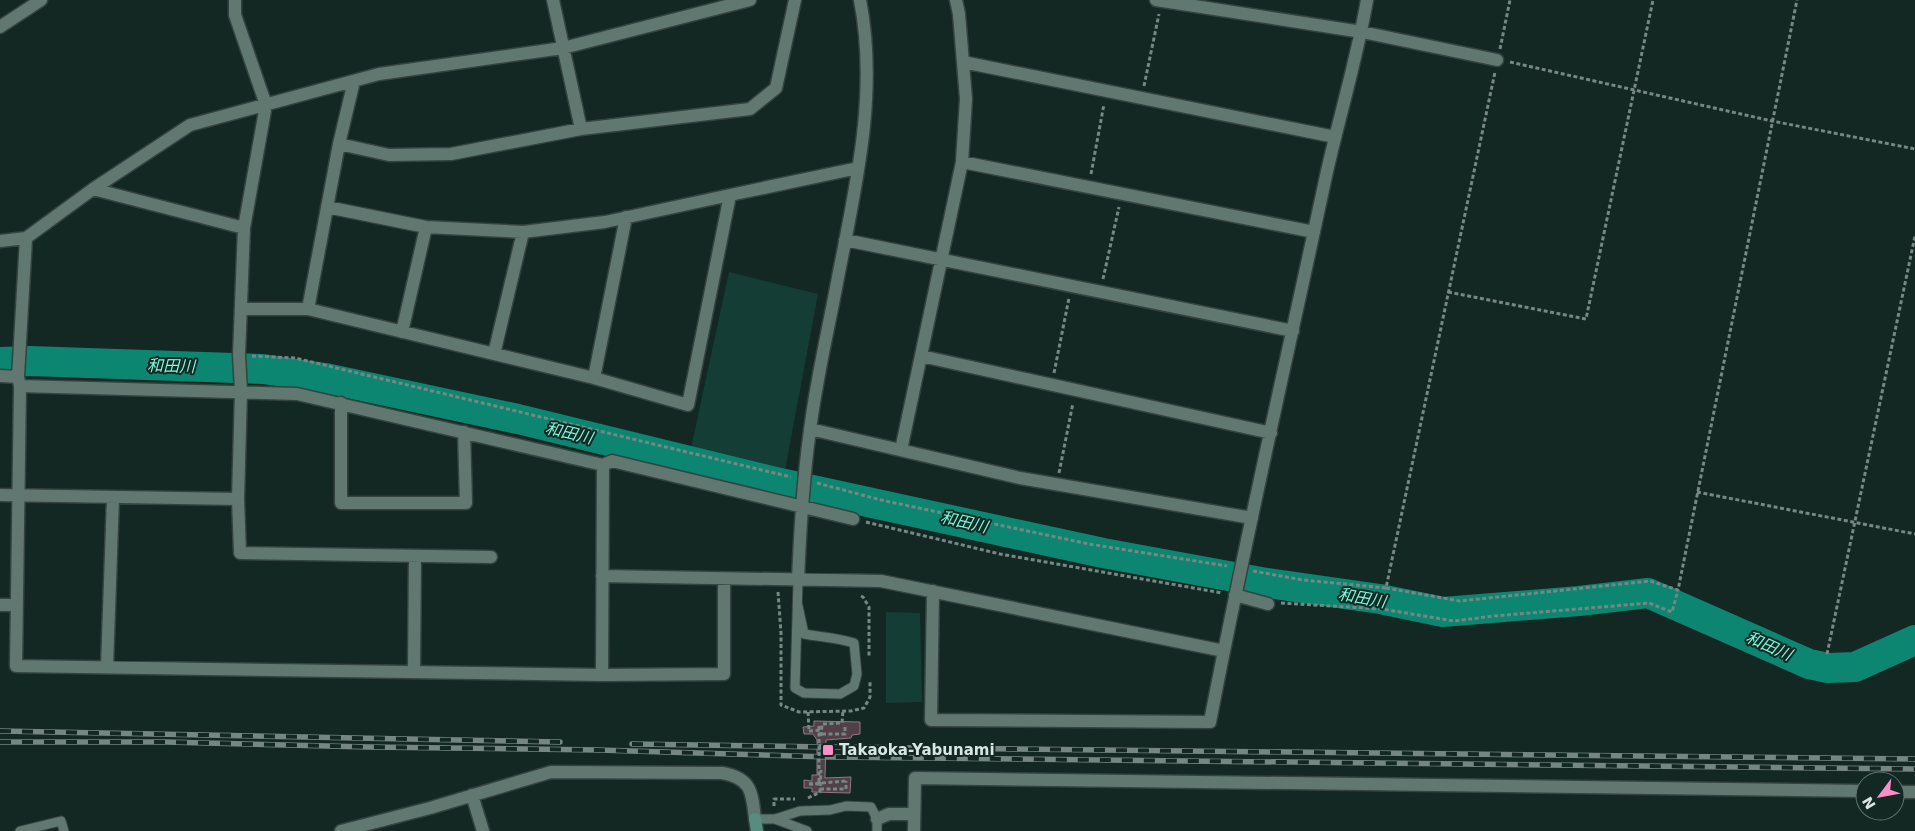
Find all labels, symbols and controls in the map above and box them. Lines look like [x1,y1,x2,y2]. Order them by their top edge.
water label: 和田川 [147,356,197,376]
water label: 和田川 [543,418,596,448]
water label: 和田川 [938,507,991,537]
water label: 和田川 [1337,584,1389,612]
water label: 和田川 [1743,628,1797,665]
place label: Takaoka-Yabunami [839,741,995,759]
marker: Takaoka-Yabunami [821,743,835,757]
north arrow [1855,771,1905,821]
text: N [1859,794,1879,812]

